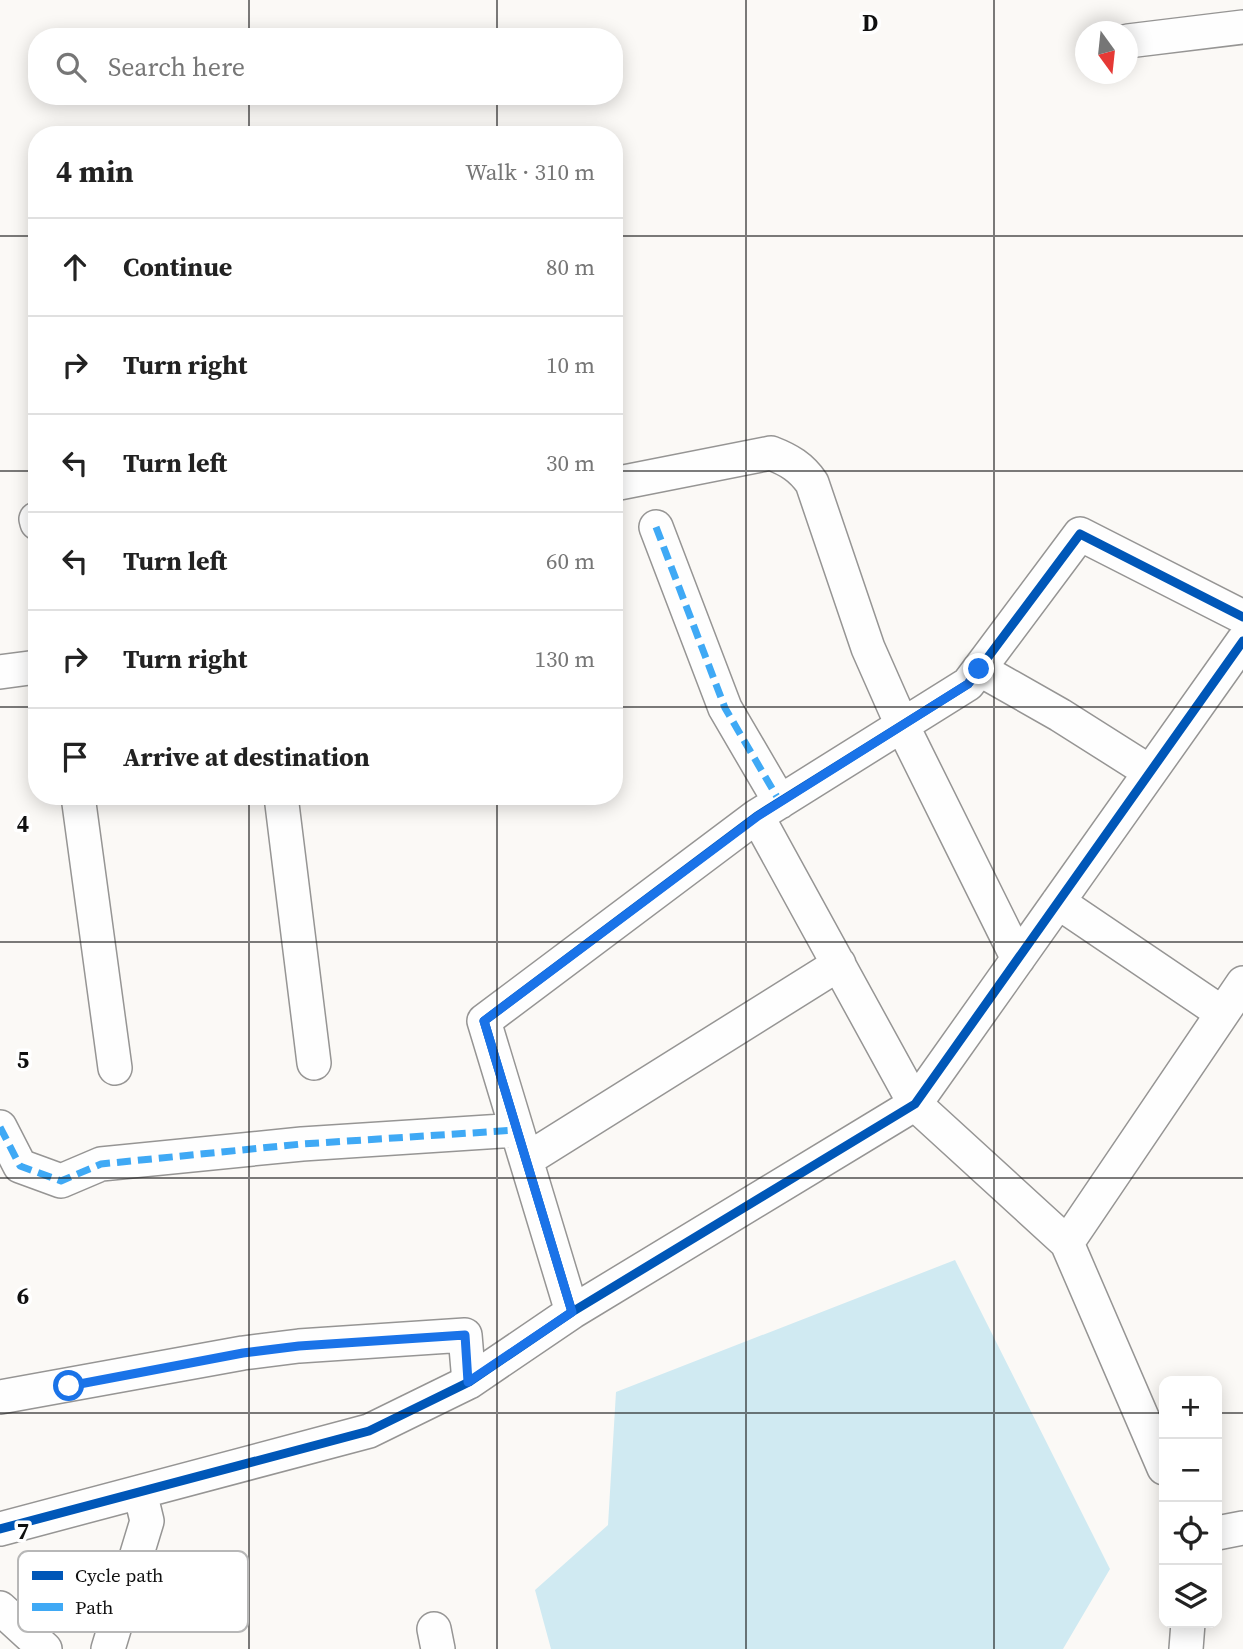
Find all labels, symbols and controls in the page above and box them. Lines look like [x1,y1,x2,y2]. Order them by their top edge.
text: D [862,7,878,39]
north arrow [1075,21,1138,84]
search box [28,28,623,105]
icon: search [52,48,90,86]
text: Search here [108,49,245,85]
text: 4 min [56,151,134,192]
text: Walk · 310 m [465,156,595,188]
icon: ahead [56,248,94,286]
text: Continue [123,249,232,285]
text: 80 m [546,251,595,283]
icon: right [56,346,94,384]
text: Turn right [123,347,247,383]
text: 10 m [546,349,595,381]
icon: left [56,444,94,482]
text: Turn left [123,445,227,481]
text: 30 m [546,447,595,479]
icon: left [56,542,94,580]
text: Turn left [123,543,227,579]
text: 60 m [546,545,595,577]
icon: right [56,640,94,678]
text: Turn right [123,641,247,677]
text: 130 m [534,643,595,675]
route end [963,653,994,684]
icon: arrive [56,738,94,776]
text: Arrive at destination [123,739,370,775]
text: 4 [17,808,29,840]
text: 5 [17,1044,29,1076]
text: 6 [17,1280,29,1312]
route start [53,1370,84,1401]
map controls [1159,1376,1222,1628]
button: + [1159,1376,1222,1439]
button: − [1159,1439,1222,1502]
button: locate [1159,1502,1222,1565]
text: 7 [17,1515,29,1547]
legend [18,1551,248,1632]
text: Cycle path [75,1562,164,1588]
button: layers [1159,1565,1222,1628]
text: Path [75,1594,113,1620]

